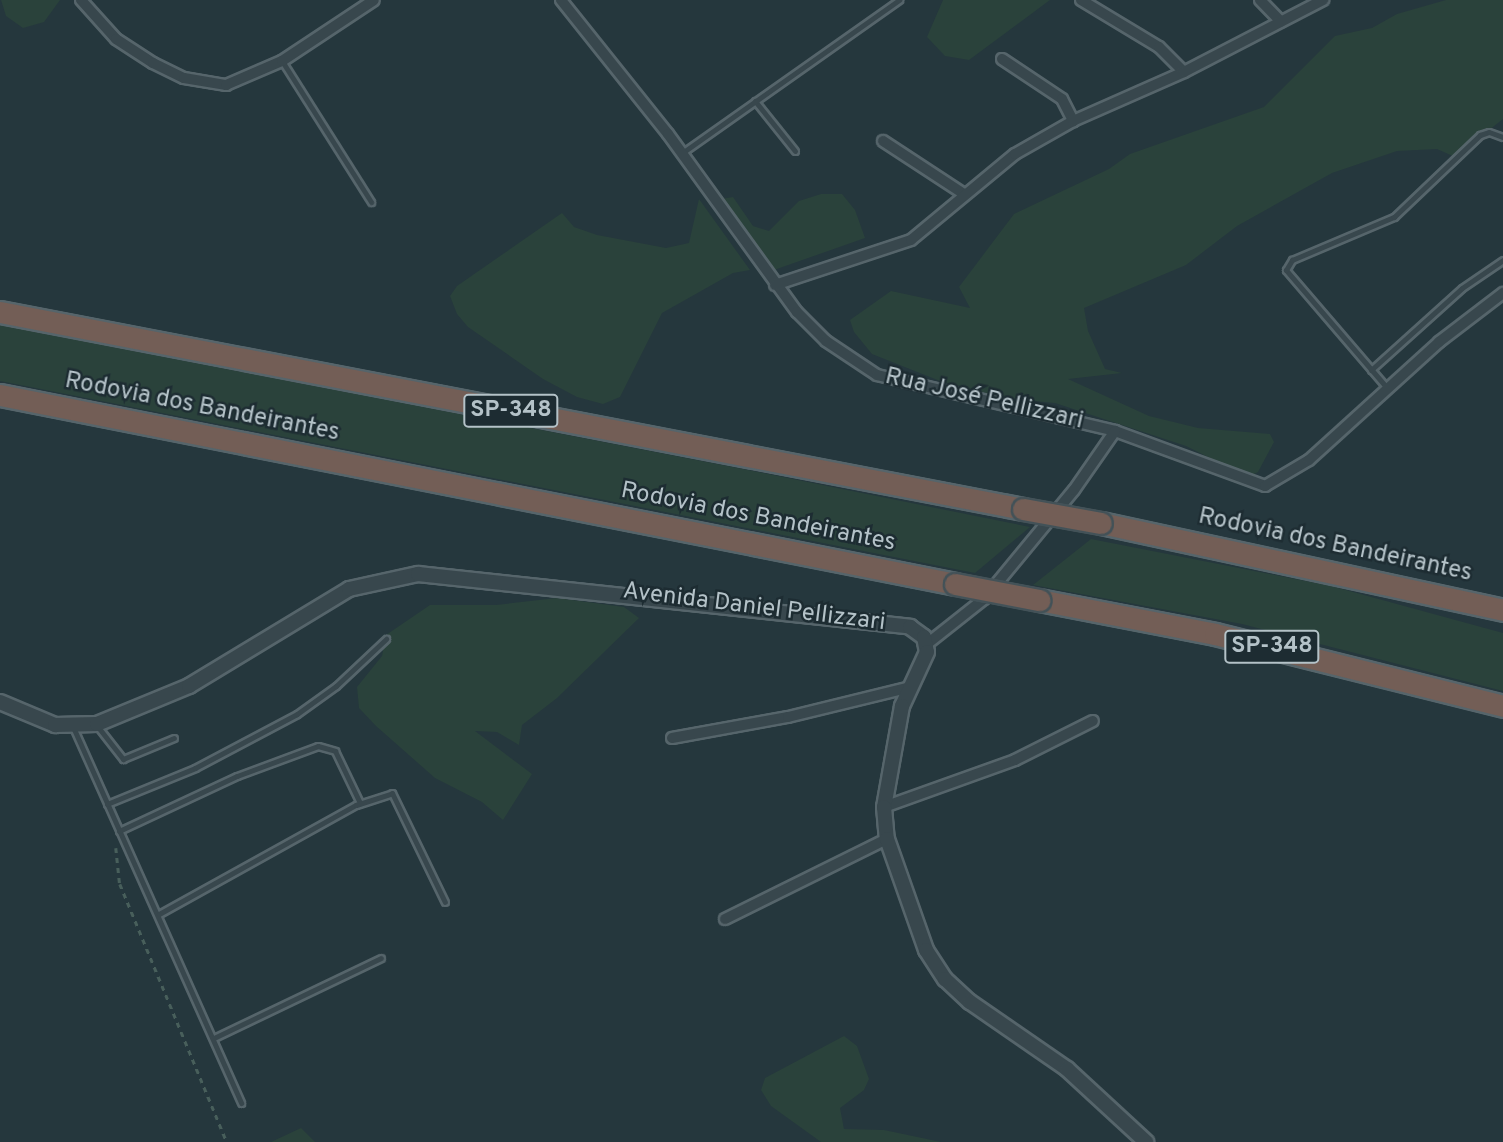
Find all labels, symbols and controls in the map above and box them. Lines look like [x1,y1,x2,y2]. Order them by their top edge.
street label: Rua José Pellizzari [882,363,1086,437]
street label: Rodovia dos Bandeirantes [62,367,342,449]
road number: SP-348 [462,392,560,430]
street label: Rodovia dos Bandeirantes [618,477,898,559]
street label: Rodovia dos Bandeirantes [1196,503,1474,589]
street label: Avenida Daniel Pellizzari [621,578,887,638]
road number: SP-348 [1223,628,1321,666]

